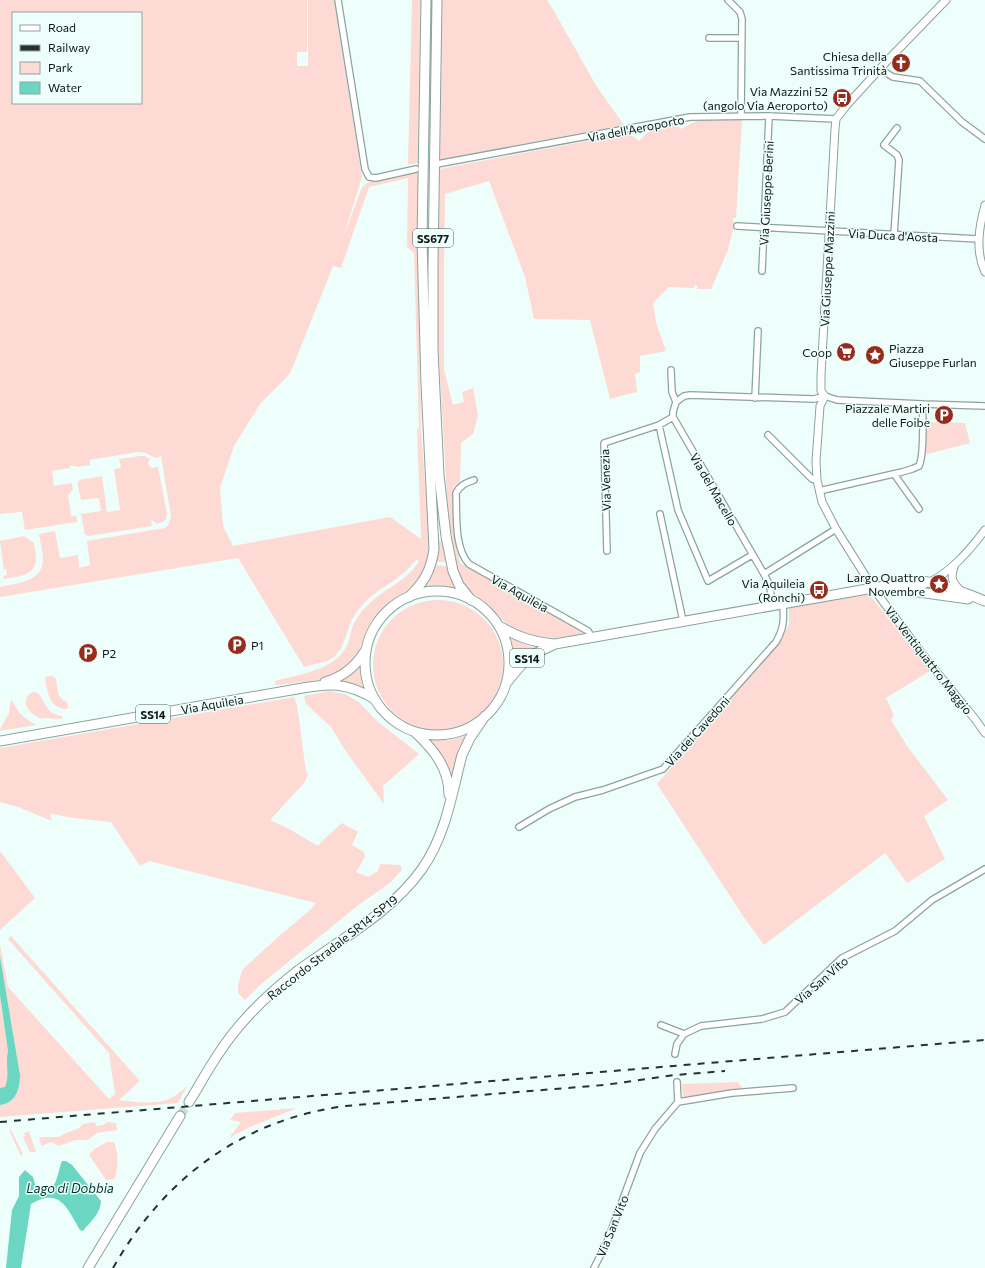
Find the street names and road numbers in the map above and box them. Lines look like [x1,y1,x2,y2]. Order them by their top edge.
street label: Via dell'Aeroporto [586,112,686,144]
street label: Via Giuseppe Berini [756,140,776,246]
street label: Via Giuseppe Mazzini [817,211,837,327]
street label: Via Duca d'Aosta [848,226,938,244]
road number: SS677 [413,229,453,247]
street label: Via Venezia [597,449,613,511]
street label: Via del Macello [688,450,740,528]
street label: Via Aquileia [489,571,551,615]
street label: Via Ventiquattro Maggio [882,603,976,717]
road number: SS14 [510,649,544,667]
street label: Via Aquileia [180,692,244,716]
street label: Via dei Cavedoni [662,693,732,769]
road number: SS14 [136,705,170,723]
street label: Raccordo Stradale SR14-SP19 [264,892,400,1002]
street label: Via San Vito [792,953,850,1007]
street label: Via San Vito [593,1193,631,1259]

